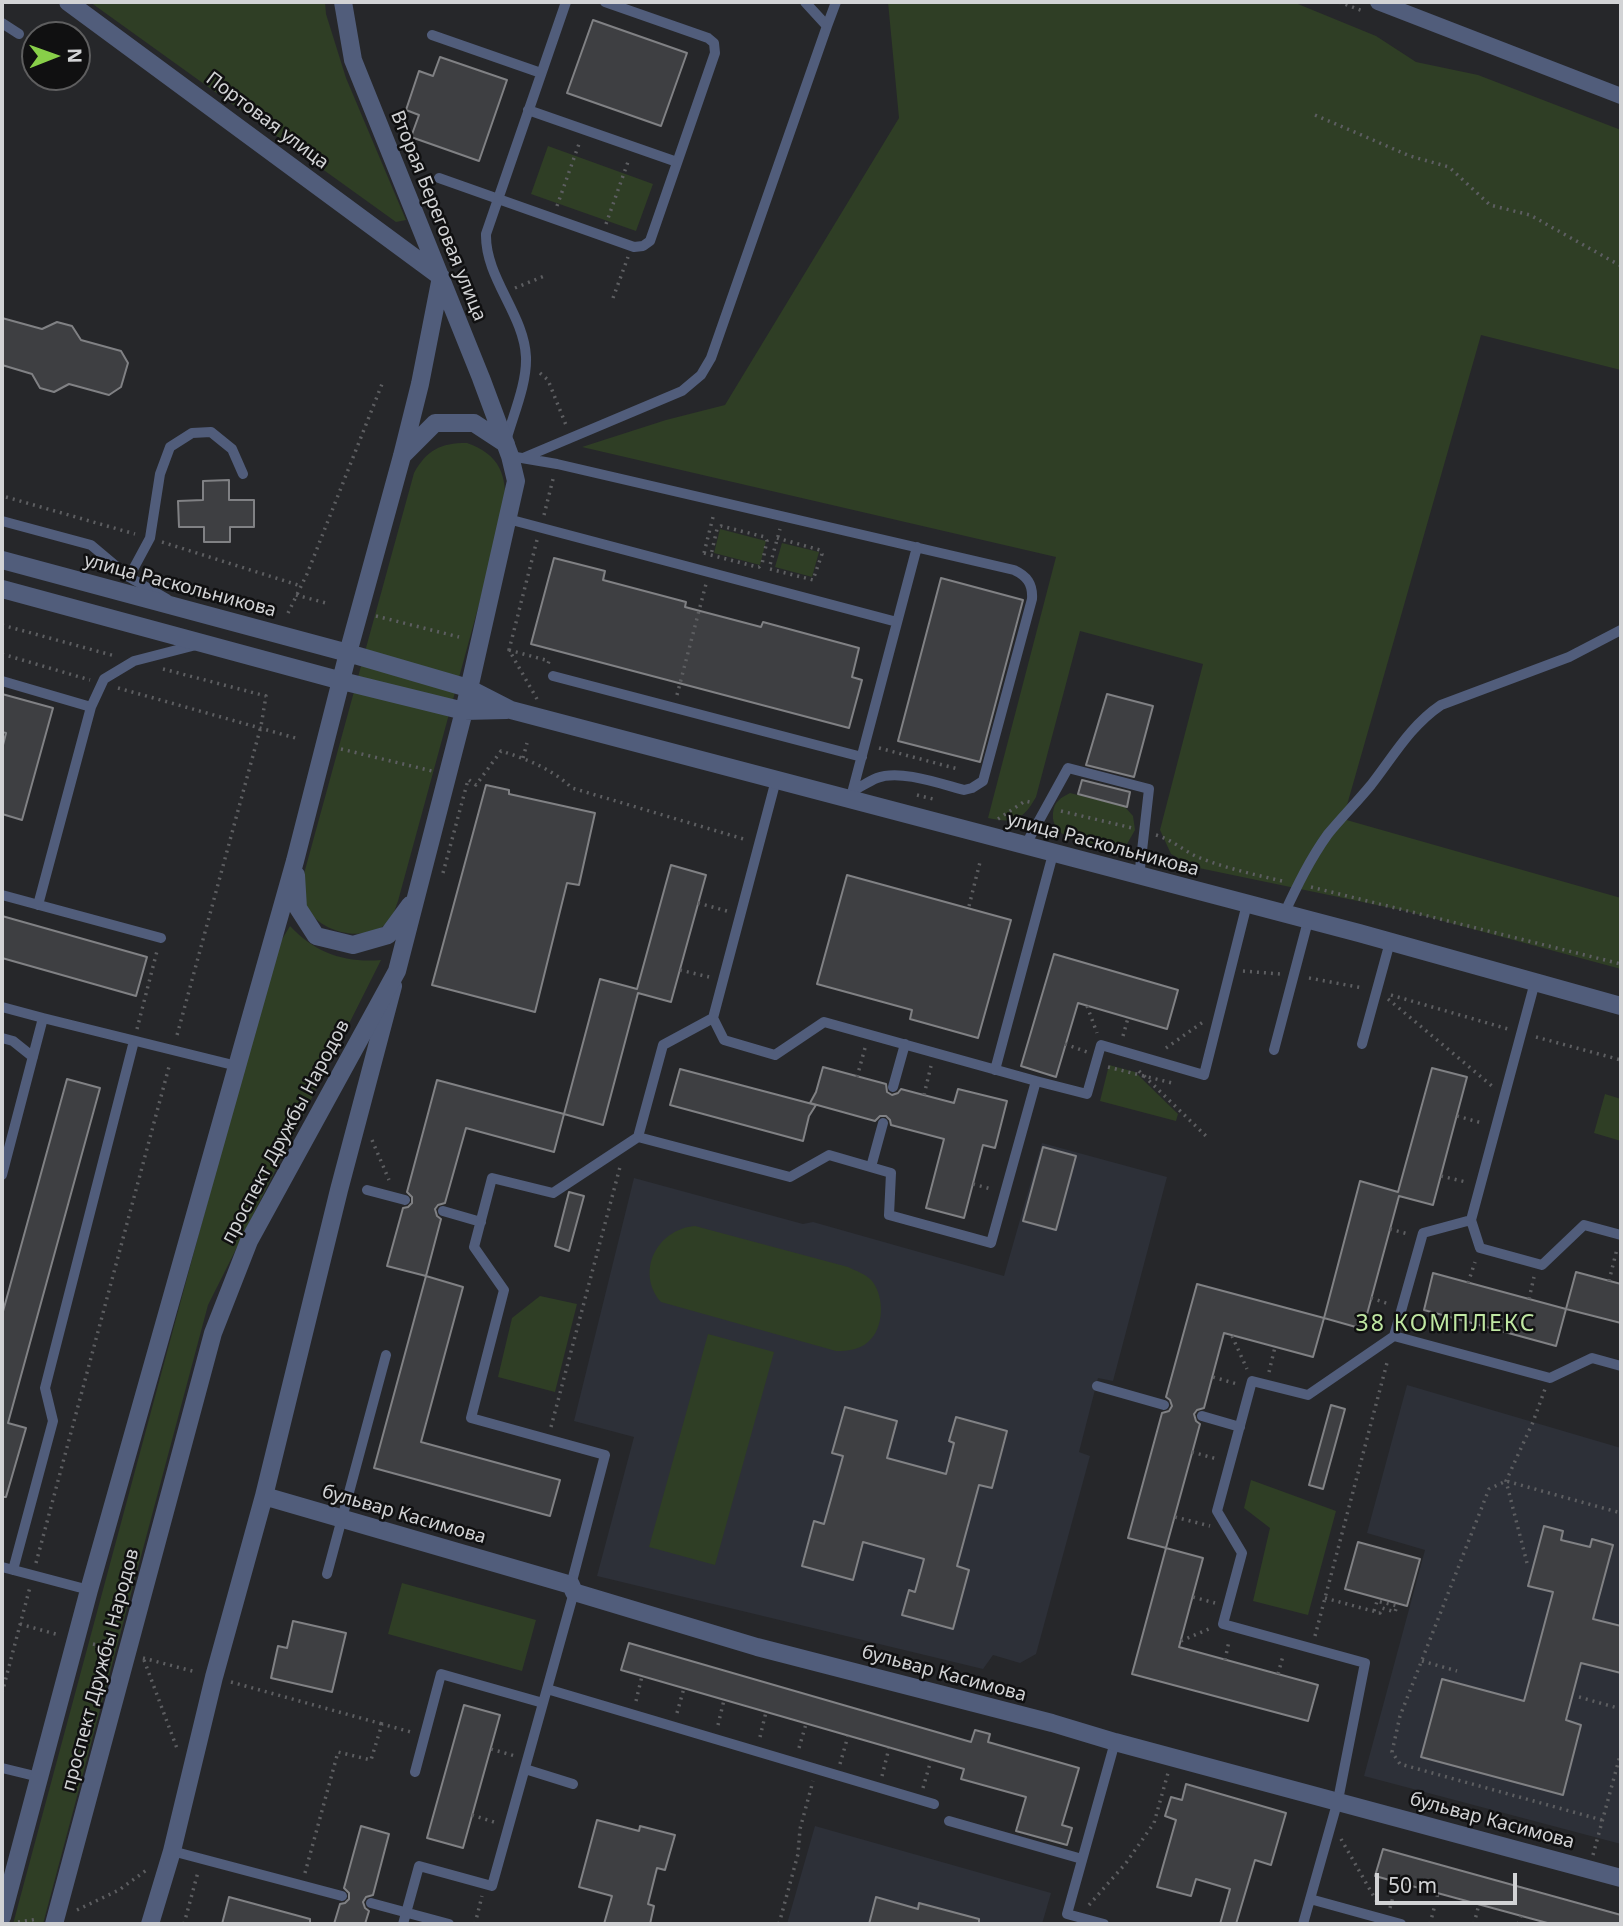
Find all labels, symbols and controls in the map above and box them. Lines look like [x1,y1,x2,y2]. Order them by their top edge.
north arrow [21,21,91,91]
text: N [62,48,88,64]
street label: Портовая улица [201,67,333,175]
street label: Вторая Береговая улица [385,107,491,325]
street label: улица Раскольникова [81,549,279,623]
street label: улица Раскольникова [1004,808,1202,882]
street label: проспект Дружбы Народов [217,1016,355,1248]
district label: 38 КОМПЛЕКС [1357,1310,1535,1338]
street label: бульвар Касимова [319,1481,489,1549]
street label: проспект Дружбы Народов [58,1546,144,1794]
street label: бульвар Касимова [859,1641,1029,1707]
street label: бульвар Касимова [1407,1788,1577,1854]
scale bar [1378,1860,1520,1904]
text: 50 m [1388,1871,1437,1899]

